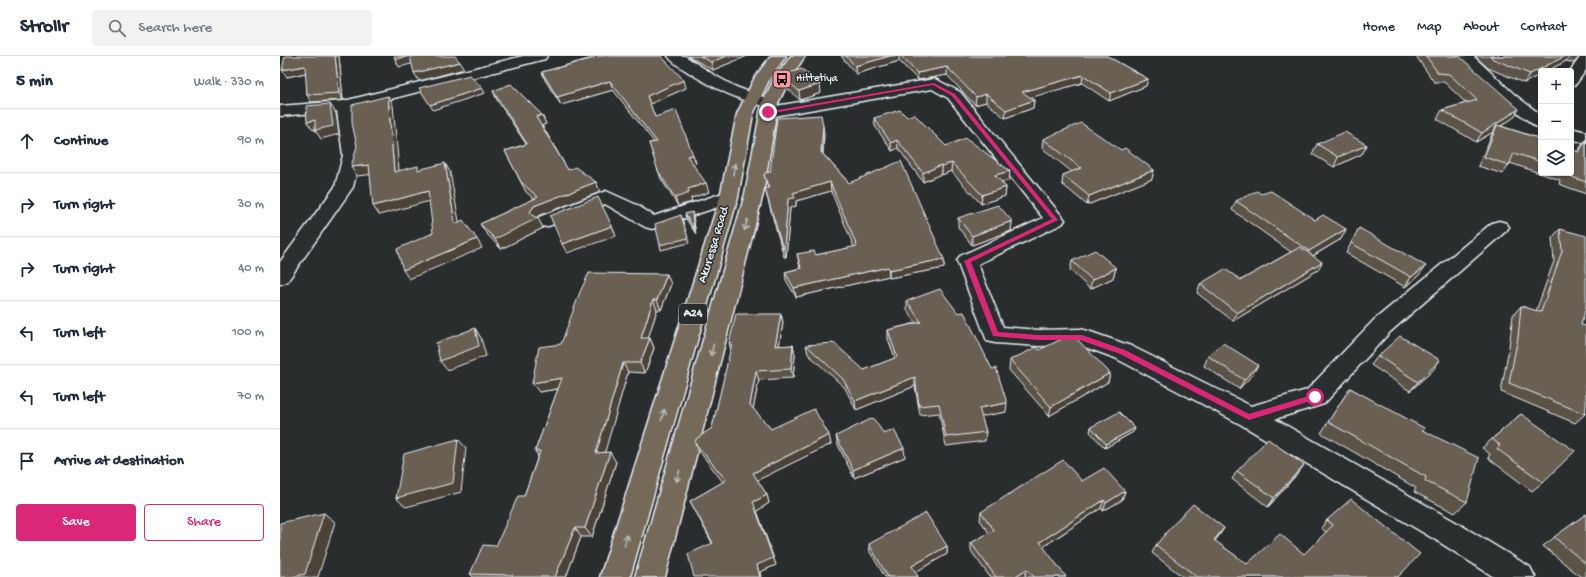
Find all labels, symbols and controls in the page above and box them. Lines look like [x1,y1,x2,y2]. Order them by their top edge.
search box [92,10,372,46]
text: Strollr [20,16,68,39]
icon: search [106,17,128,39]
text: Search here [138,19,212,37]
text: Home [1363,19,1395,36]
text: Map [1417,19,1441,36]
text: About [1463,19,1499,36]
text: Contact [1521,19,1566,36]
bus stop icon: Hittetiya [771,68,793,90]
map controls [1538,68,1574,176]
button: + [1538,68,1574,104]
text: 5 min [16,72,53,92]
place label: Hittetiya [796,73,839,85]
text: Walk · 330 m [194,75,264,90]
route end [759,103,777,121]
button: − [1538,104,1574,140]
icon: ahead [16,130,38,152]
text: Continue [54,132,108,150]
text: 90 m [238,133,264,148]
button: layers [1538,140,1574,176]
one-way arrow [730,163,738,176]
icon: right [16,194,38,216]
text: Turn right [54,196,114,214]
text: 30 m [238,197,264,212]
street label: Akuressa Road [695,204,733,285]
one-way arrow [742,218,749,231]
icon: right [16,258,38,280]
text: Turn right [54,260,114,278]
text: 40 m [238,261,264,276]
road number: A24 [679,304,707,324]
icon: left [16,322,38,344]
text: Turn left [54,324,105,342]
text: 100 m [232,325,264,340]
one-way arrow [708,343,715,356]
icon: left [16,386,38,408]
text: Turn left [54,388,105,406]
route start [1306,388,1324,406]
text: 70 m [238,389,264,404]
one-way arrow [660,409,667,422]
icon: arrive [16,450,38,472]
text: Arrive at destination [54,452,184,470]
one-way arrow [674,469,681,482]
button: Save [16,504,136,541]
button: Share [144,504,264,541]
one-way arrow [623,533,630,546]

